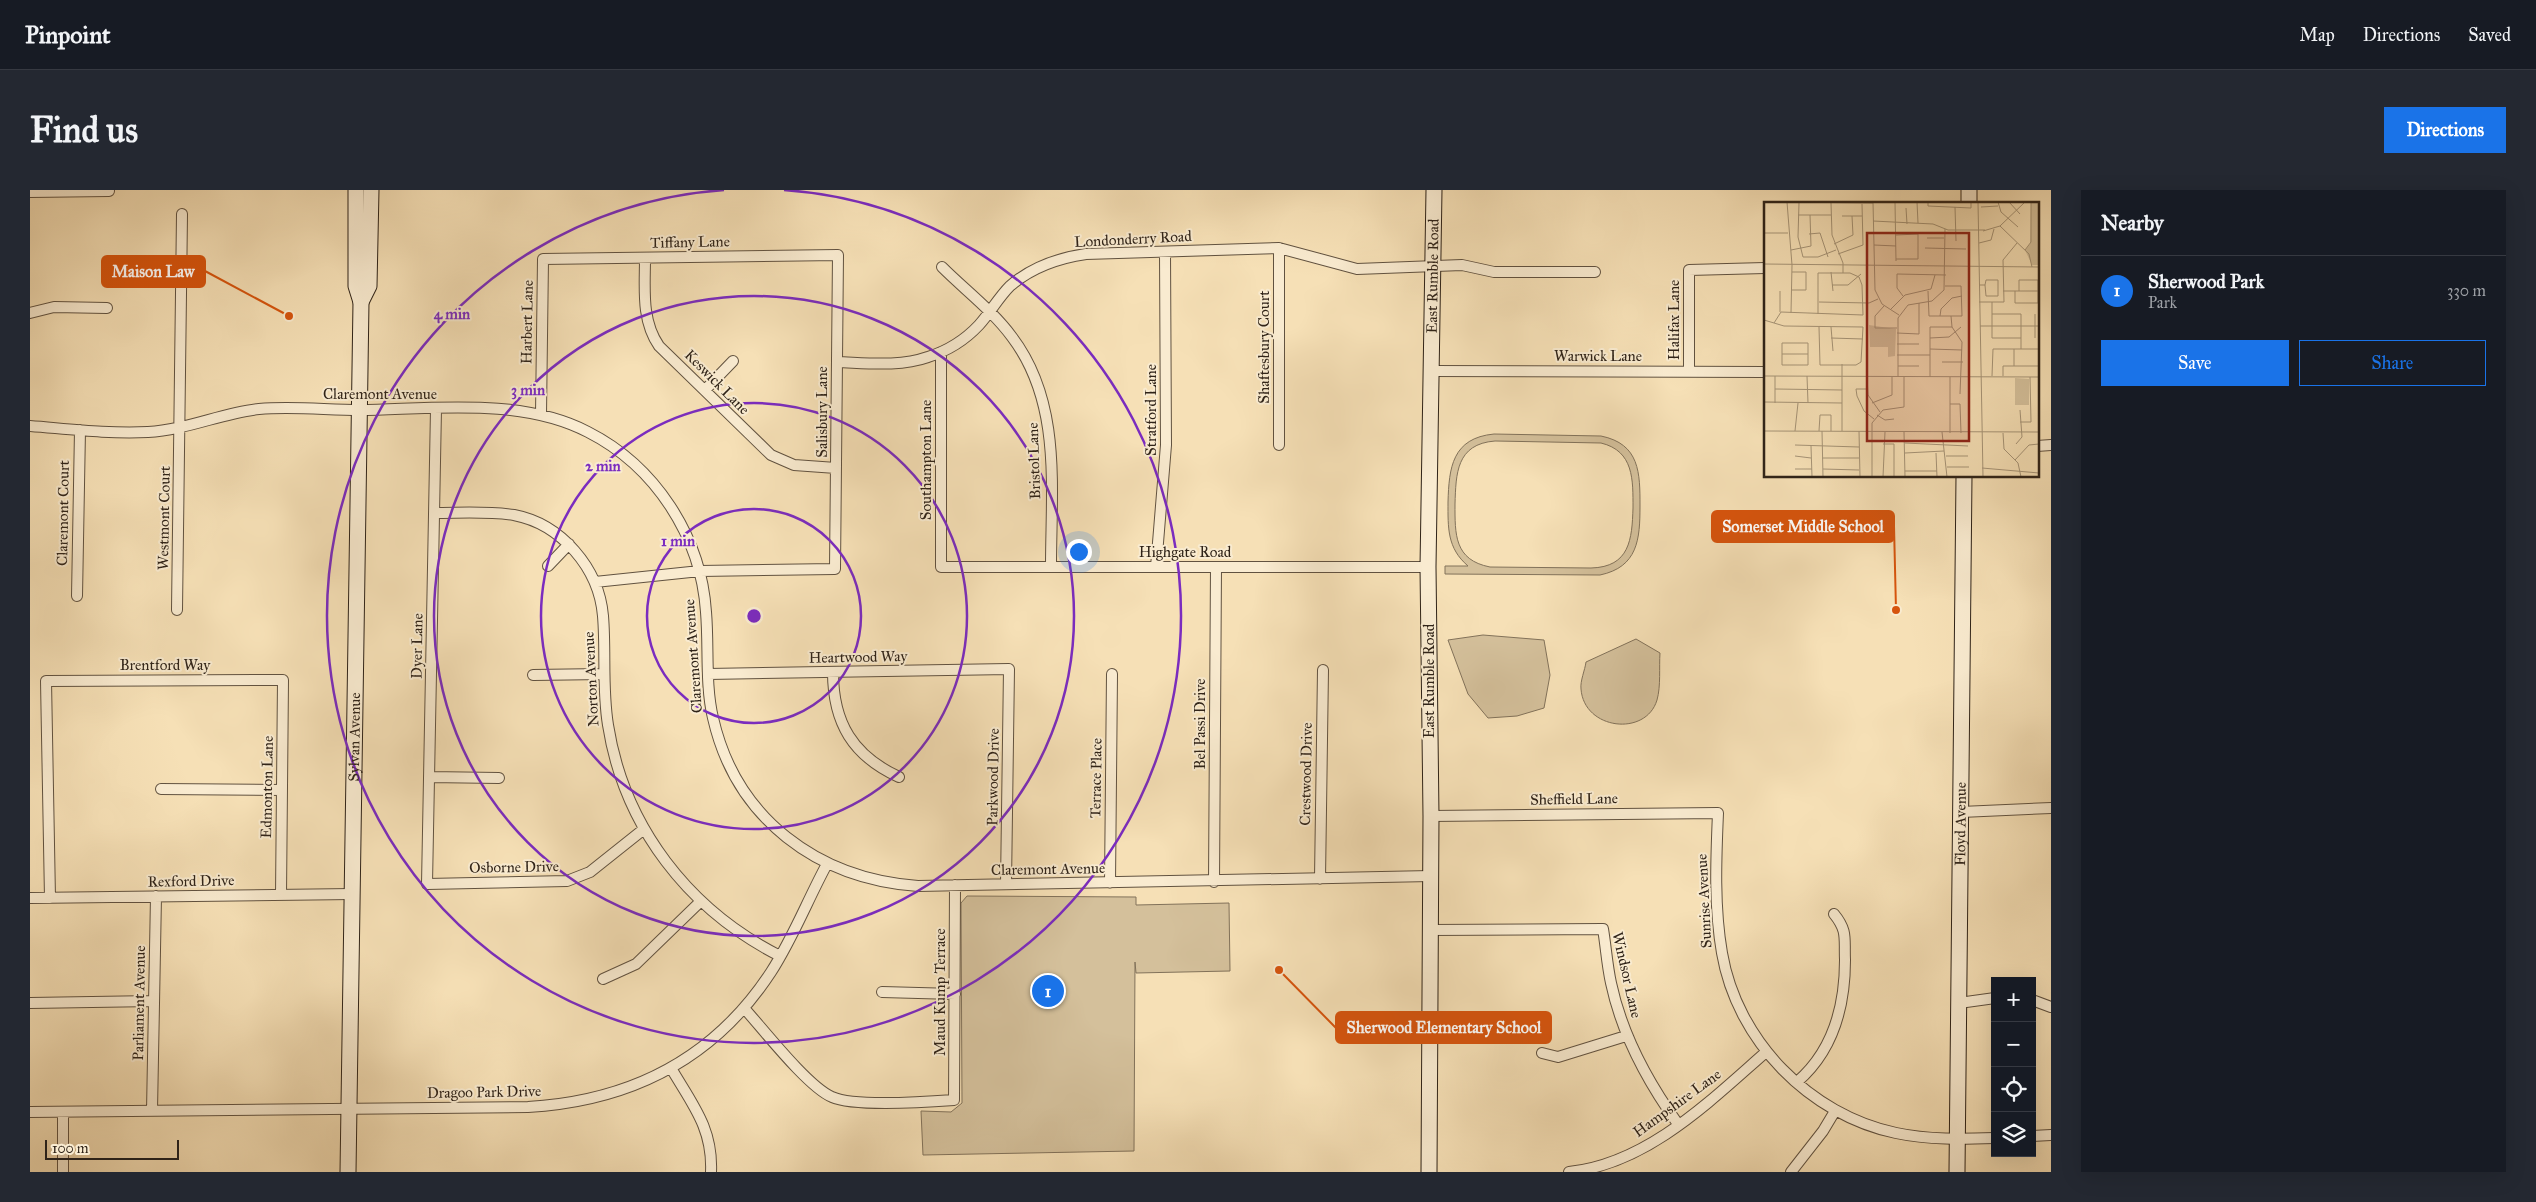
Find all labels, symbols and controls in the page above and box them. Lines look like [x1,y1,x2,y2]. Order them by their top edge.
text: Pinpoint [25,20,111,50]
text: Map [2299,24,2335,46]
text: Directions [2363,24,2440,46]
text: Saved [2468,24,2511,46]
button: Directions [2384,107,2506,153]
text: Find us [30,109,138,152]
inset map [1764,202,2038,478]
text: Nearby [2101,210,2164,236]
street label: East Rumble Road [1423,218,1443,334]
street label: Londonderry Road [1074,227,1193,251]
street label: Tiffany Lane [650,232,730,252]
callout: Maison Law [102,256,205,287]
text: Maison Law [112,262,195,281]
text: Sherwood Park [2148,270,2264,293]
street label: Harbert Lane [517,280,537,364]
street label: Halifax Lane [1665,280,1683,360]
text: 1 [2114,281,2120,300]
text: 330 m [2447,281,2486,300]
street label: Shaftesbury Court [1255,290,1273,404]
text: Park [2148,293,2177,312]
text: 4 min [434,305,471,324]
button: Save [2101,340,2289,386]
button: Share [2299,340,2486,386]
street label: Keswick Lane [681,346,753,418]
street label: Warwick Lane [1554,347,1642,365]
street label: Stratford Lane [1142,364,1160,456]
street label: Salisbury Lane [813,366,831,458]
text: 3 min [511,381,546,400]
street label: Claremont Avenue [323,385,437,403]
street label: Southampton Lane [917,400,935,520]
street label: Bristol Lane [1024,422,1044,500]
text: 2 min [585,457,622,475]
street label: Claremont Court [53,459,73,566]
street label: Westmont Court [154,465,174,570]
callout: Somerset Middle School [1712,511,1894,542]
text: Somerset Middle School [1722,517,1885,536]
text: 1 min [661,532,696,550]
your location [1066,539,1092,565]
street label: Highgate Road [1139,543,1232,561]
street label: Claremont Avenue [680,598,706,714]
centre of rings [745,607,763,625]
street label: Dyer Lane [407,613,427,679]
street label: East Rumble Road [1420,623,1438,738]
street label: Norton Avenue [580,631,602,727]
street label: Heartwood Way [808,647,909,667]
street label: Brentford Way [120,656,211,674]
street label: Bel Passi Drive [1191,678,1209,770]
street label: Sylvan Avenue [345,692,364,782]
street label: Crestwood Drive [1296,722,1316,826]
street label: Parkwood Drive [983,728,1003,826]
street label: Edmonton Lane [257,736,277,838]
street label: Terrace Place [1086,738,1106,818]
street label: Floyd Avenue [1951,782,1970,866]
street label: Sheffield Lane [1530,789,1618,809]
street label: Sunrise Avenue [1693,853,1715,949]
street label: Osborne Drive [469,857,559,877]
street label: Claremont Avenue [991,859,1105,879]
street label: Rexford Drive [147,871,235,891]
street label: Maud Kump Terrace [931,928,949,1056]
street label: Windsor Lane [1608,930,1646,1020]
street label: Parliament Avenue [129,945,149,1061]
pin: 1 [1032,972,1064,1010]
map controls [1991,977,2036,1157]
button: + [1991,977,2036,1022]
callout: Sherwood Elementary School [1336,1012,1551,1043]
text: Sherwood Elementary School [1347,1018,1542,1038]
button: − [1991,1022,2036,1067]
street label: Hampshire Lane [1630,1065,1724,1141]
button: locate [1991,1067,2036,1112]
street label: Dragoo Park Drive [427,1082,541,1102]
button: layers [1991,1112,2036,1157]
scale bar [45,1137,179,1160]
text: 100 m [52,1140,89,1157]

